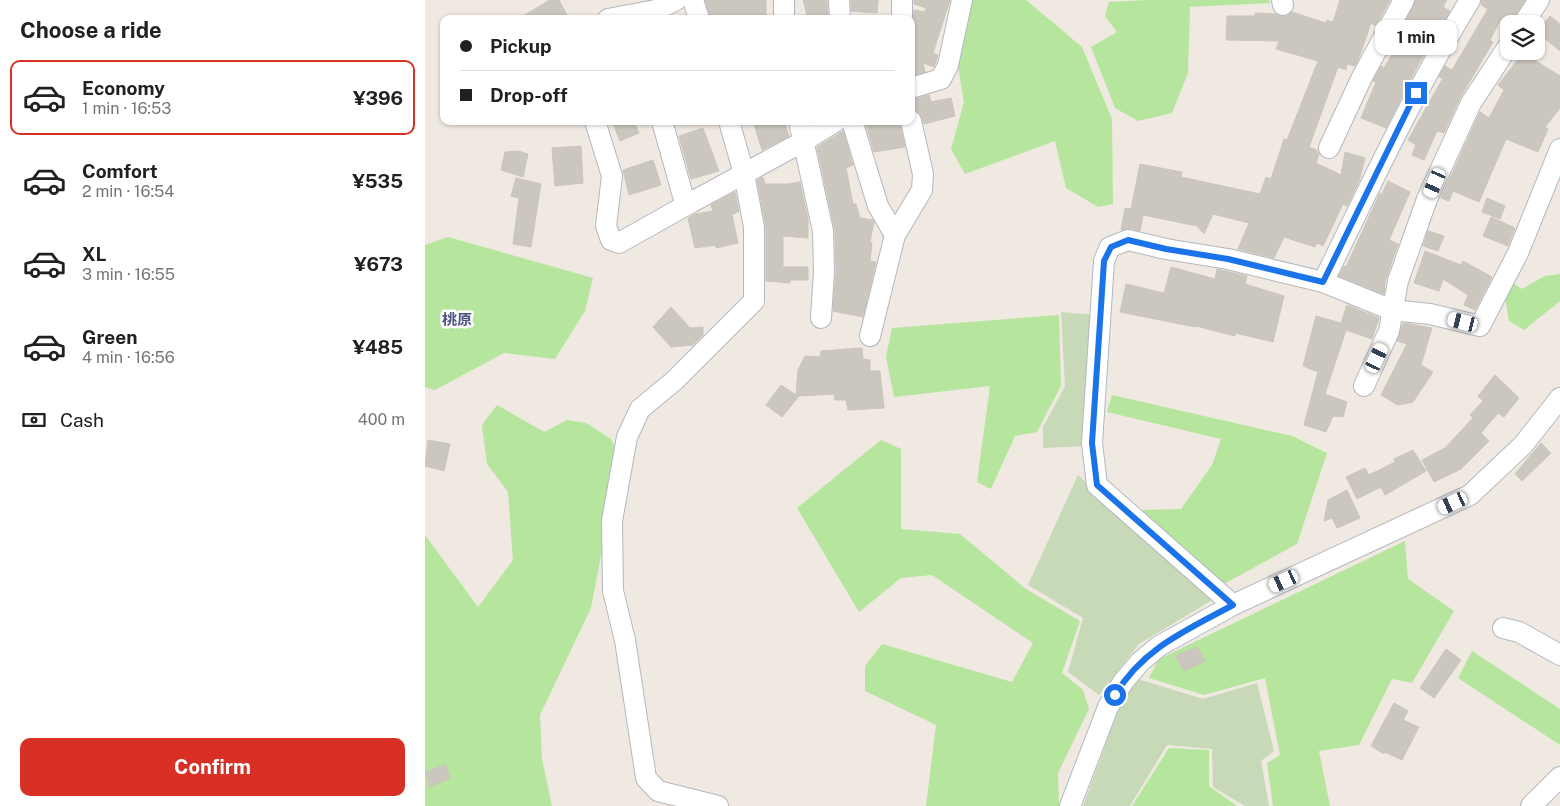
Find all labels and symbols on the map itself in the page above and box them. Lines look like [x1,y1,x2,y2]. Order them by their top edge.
callout: 1 min [1375,21,1457,56]
route end [1405,82,1427,104]
car [1422,166,1447,200]
district label: 桃原 [442,311,472,328]
car [1446,311,1479,333]
car [1363,341,1390,375]
car [1436,490,1469,516]
car [1267,568,1300,594]
route start [1104,684,1126,706]

